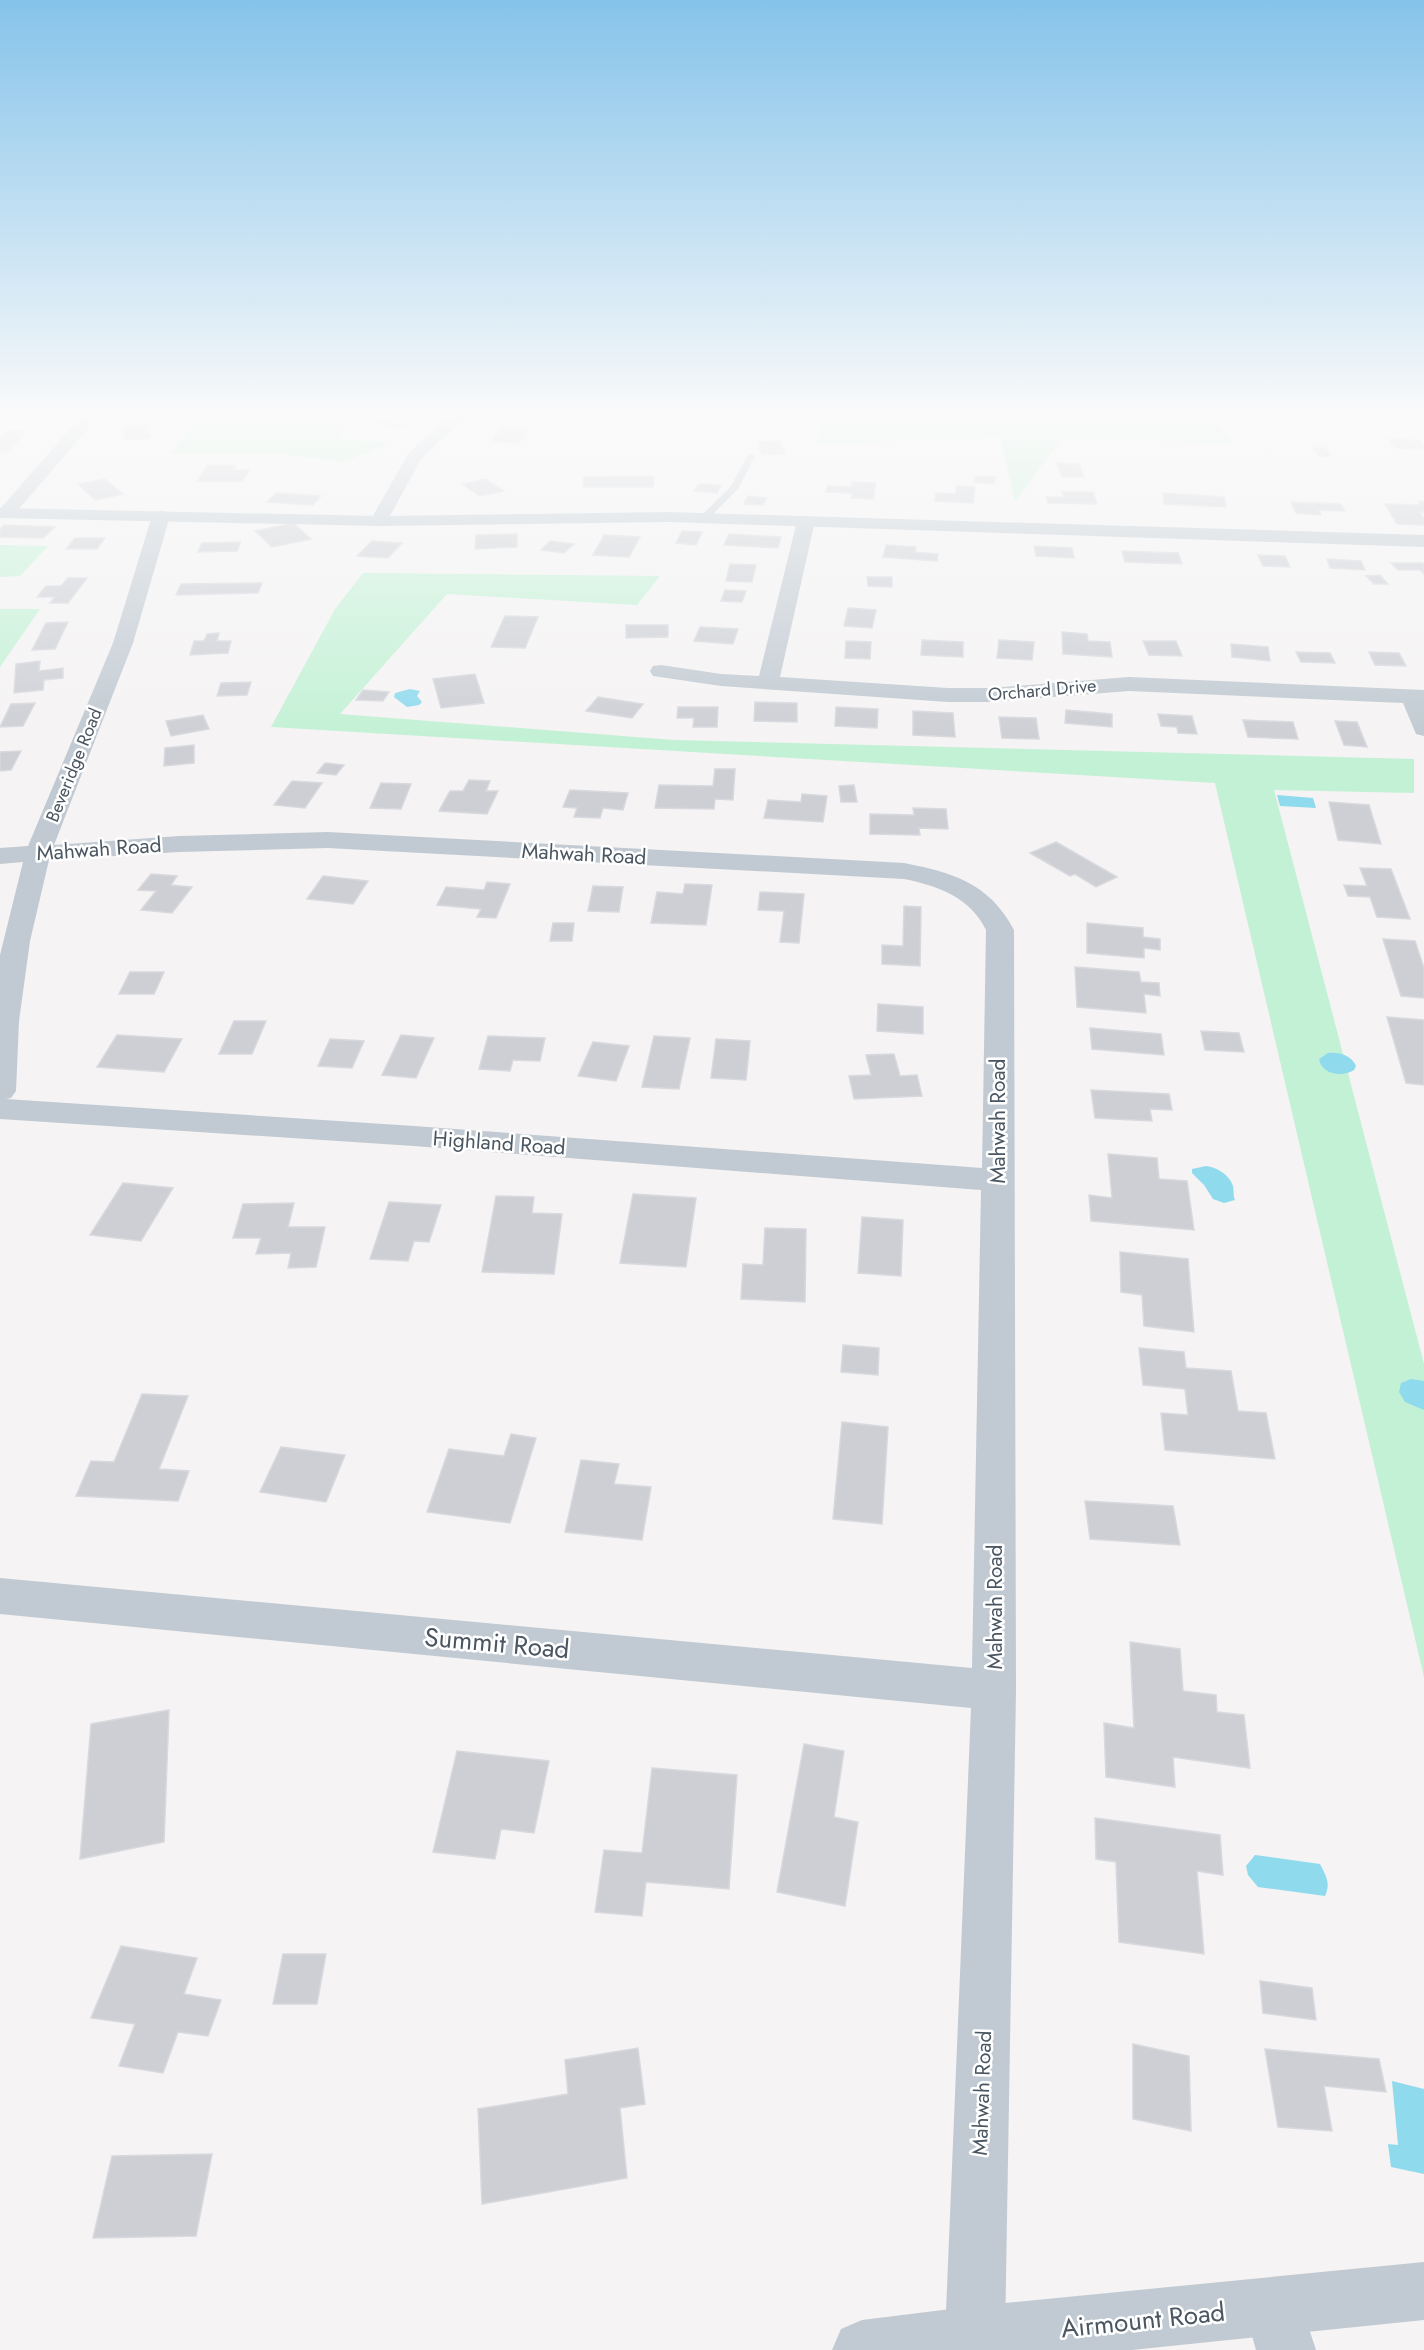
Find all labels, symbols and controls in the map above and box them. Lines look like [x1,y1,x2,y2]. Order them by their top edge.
street label: Orchard Drive [987,672,1097,708]
street label: Beveridge Road [39,704,109,826]
street label: Mahwah Road [36,830,162,868]
street label: Mahwah Road [521,836,647,872]
street label: Mahwah Road [983,1058,1013,1184]
street label: Highland Road [432,1123,566,1163]
street label: Mahwah Road [980,1544,1010,1670]
street label: Summit Road [423,1618,571,1668]
street label: Mahwah Road [965,2030,999,2156]
street label: Airmount Road [1059,2292,1227,2348]

